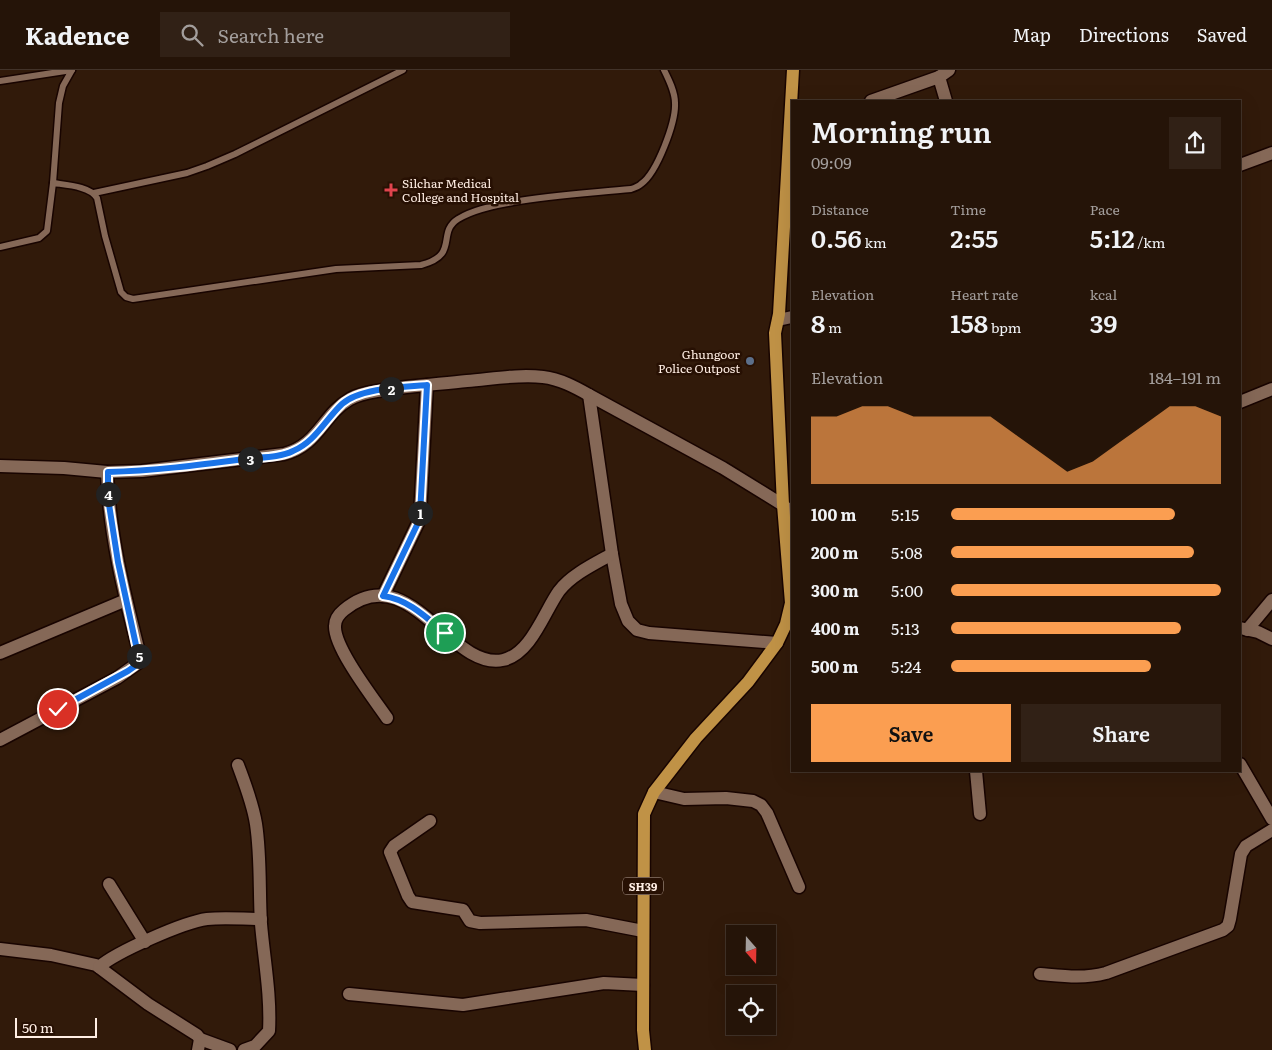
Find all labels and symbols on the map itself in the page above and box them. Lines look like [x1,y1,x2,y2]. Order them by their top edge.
place label: Silchar Medical College and Hospital [402,174,519,206]
marker: Silchar Medical College and Hospital [384,183,398,197]
place label: Ghungoor Police Outpost [658,345,740,377]
marker: Ghungoor Police Outpost [744,355,756,367]
pin: 2 [378,376,404,402]
pin: 3 [238,446,262,472]
pin: 4 [96,482,120,506]
pin: 1 [408,500,432,526]
pin [424,612,466,654]
pin: 5 [126,644,152,668]
pin [37,688,79,730]
road number: SH39 [623,878,663,894]
north arrow [726,925,776,975]
scale bar [15,1015,98,1038]

